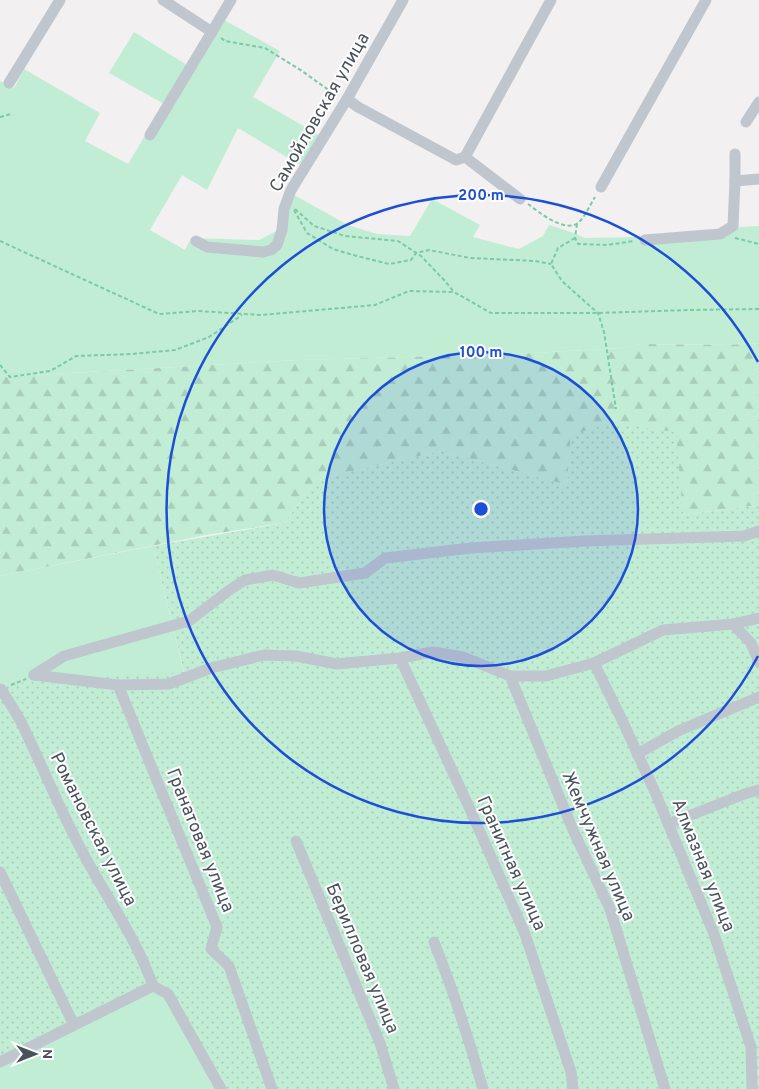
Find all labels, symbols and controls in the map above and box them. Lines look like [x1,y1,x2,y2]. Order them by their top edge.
street label: Самойловская улица [265,29,375,197]
text: 200 m [458,187,504,206]
text: 100 m [460,344,502,363]
centre of rings [472,500,490,518]
street label: Романовская улица [44,749,141,910]
street label: Гранатовая улица [160,765,239,916]
street label: Жемчужная улица [556,768,640,925]
street label: Гранитная улица [471,793,551,934]
street label: Алмазная улица [665,796,740,935]
street label: Берилловая улица [320,880,404,1037]
north arrow [10,1029,60,1079]
text: N [38,1049,55,1059]

